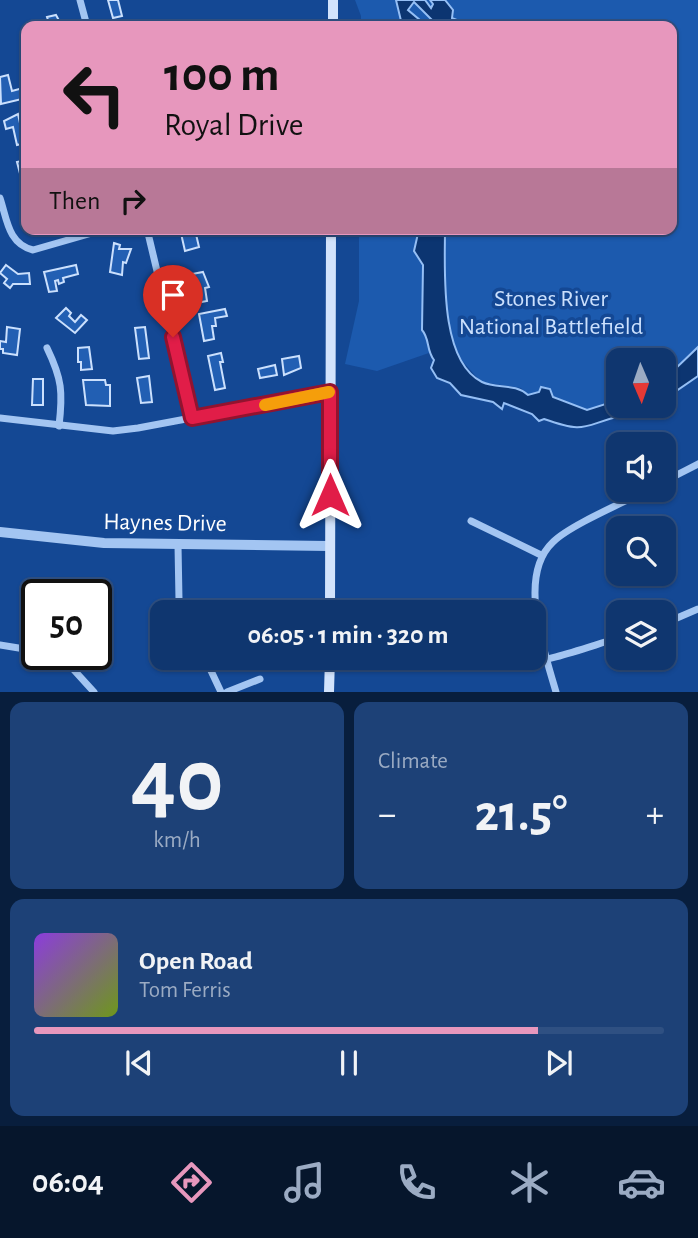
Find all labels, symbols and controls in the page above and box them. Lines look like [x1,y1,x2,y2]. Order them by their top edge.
icon: left [49,49,140,140]
text: 100 m [164,51,280,100]
text: Royal Drive [164,109,304,141]
icon: right [114,182,152,220]
text: Then [49,188,100,214]
pin [143,265,203,337]
icon: arrive [154,276,192,314]
park label: Stones River National Battlefield [459,287,643,339]
north arrow [606,348,676,418]
map controls [606,348,676,670]
button: sound [606,432,676,502]
position arrow [293,458,367,532]
street label: Haynes Drive [103,510,227,536]
button: search [606,516,676,586]
speed limit sign: 50 [21,579,112,670]
button: layers [606,600,676,670]
text: 06:05 · 1 min · 320 m [247,622,449,648]
text: 40 [130,736,224,827]
text: Climate [378,750,448,773]
text: 21.5° [475,788,567,840]
text: − [378,796,396,834]
text: + [646,796,664,834]
text: km/h [153,829,201,852]
text: Open Road [139,948,253,974]
text: Tom Ferris [139,979,231,1002]
icon: previous [120,1044,158,1082]
icon: pause [330,1044,368,1082]
icon: next [540,1044,578,1082]
icon: directions [167,1158,216,1207]
icon: music [280,1158,329,1207]
icon: phone [392,1158,441,1207]
icon: climate [505,1158,554,1207]
icon: car [617,1158,666,1207]
text: 06:04 [32,1166,104,1198]

